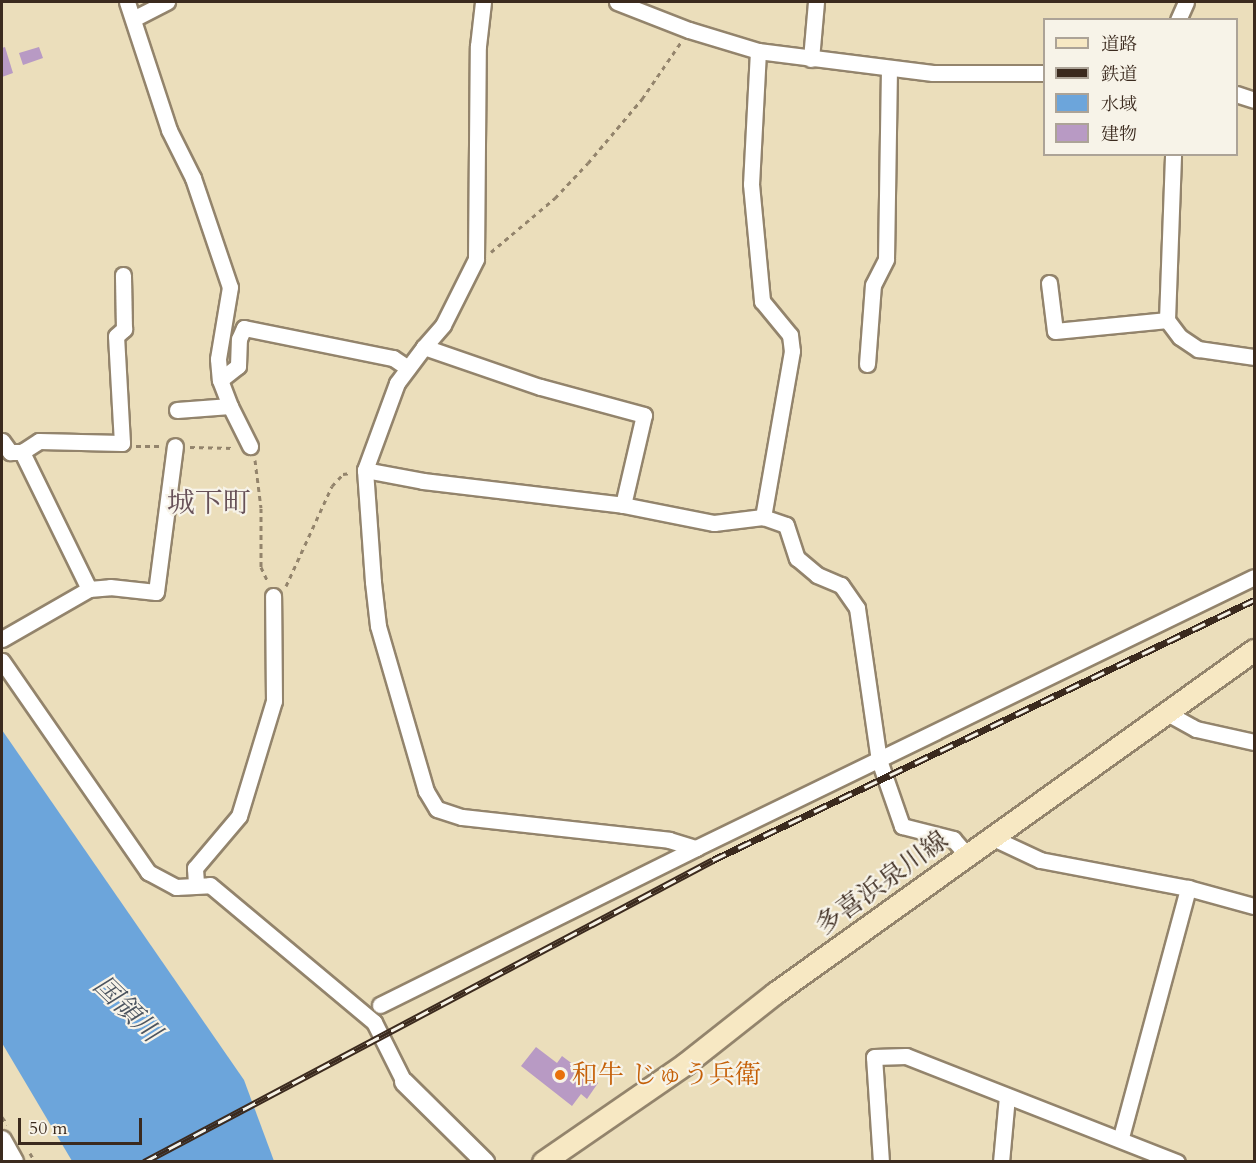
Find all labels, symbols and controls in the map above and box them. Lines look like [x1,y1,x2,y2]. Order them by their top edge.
legend [1043,18,1238,156]
text: 道路 [1101,32,1137,57]
text: 鉄道 [1101,62,1137,87]
text: 水域 [1101,92,1137,117]
text: 建物 [1101,122,1137,147]
district label: 城下町 [167,486,251,520]
street label: 多喜浜泉川線 [810,825,954,941]
water label: 国領川 [87,969,167,1049]
place label: 和牛 じゅう兵衛 [572,1059,761,1091]
marker: 和牛 じゅう兵衛 [553,1068,567,1082]
scale bar [21,1106,146,1144]
text: 50 m [29,1116,68,1141]

